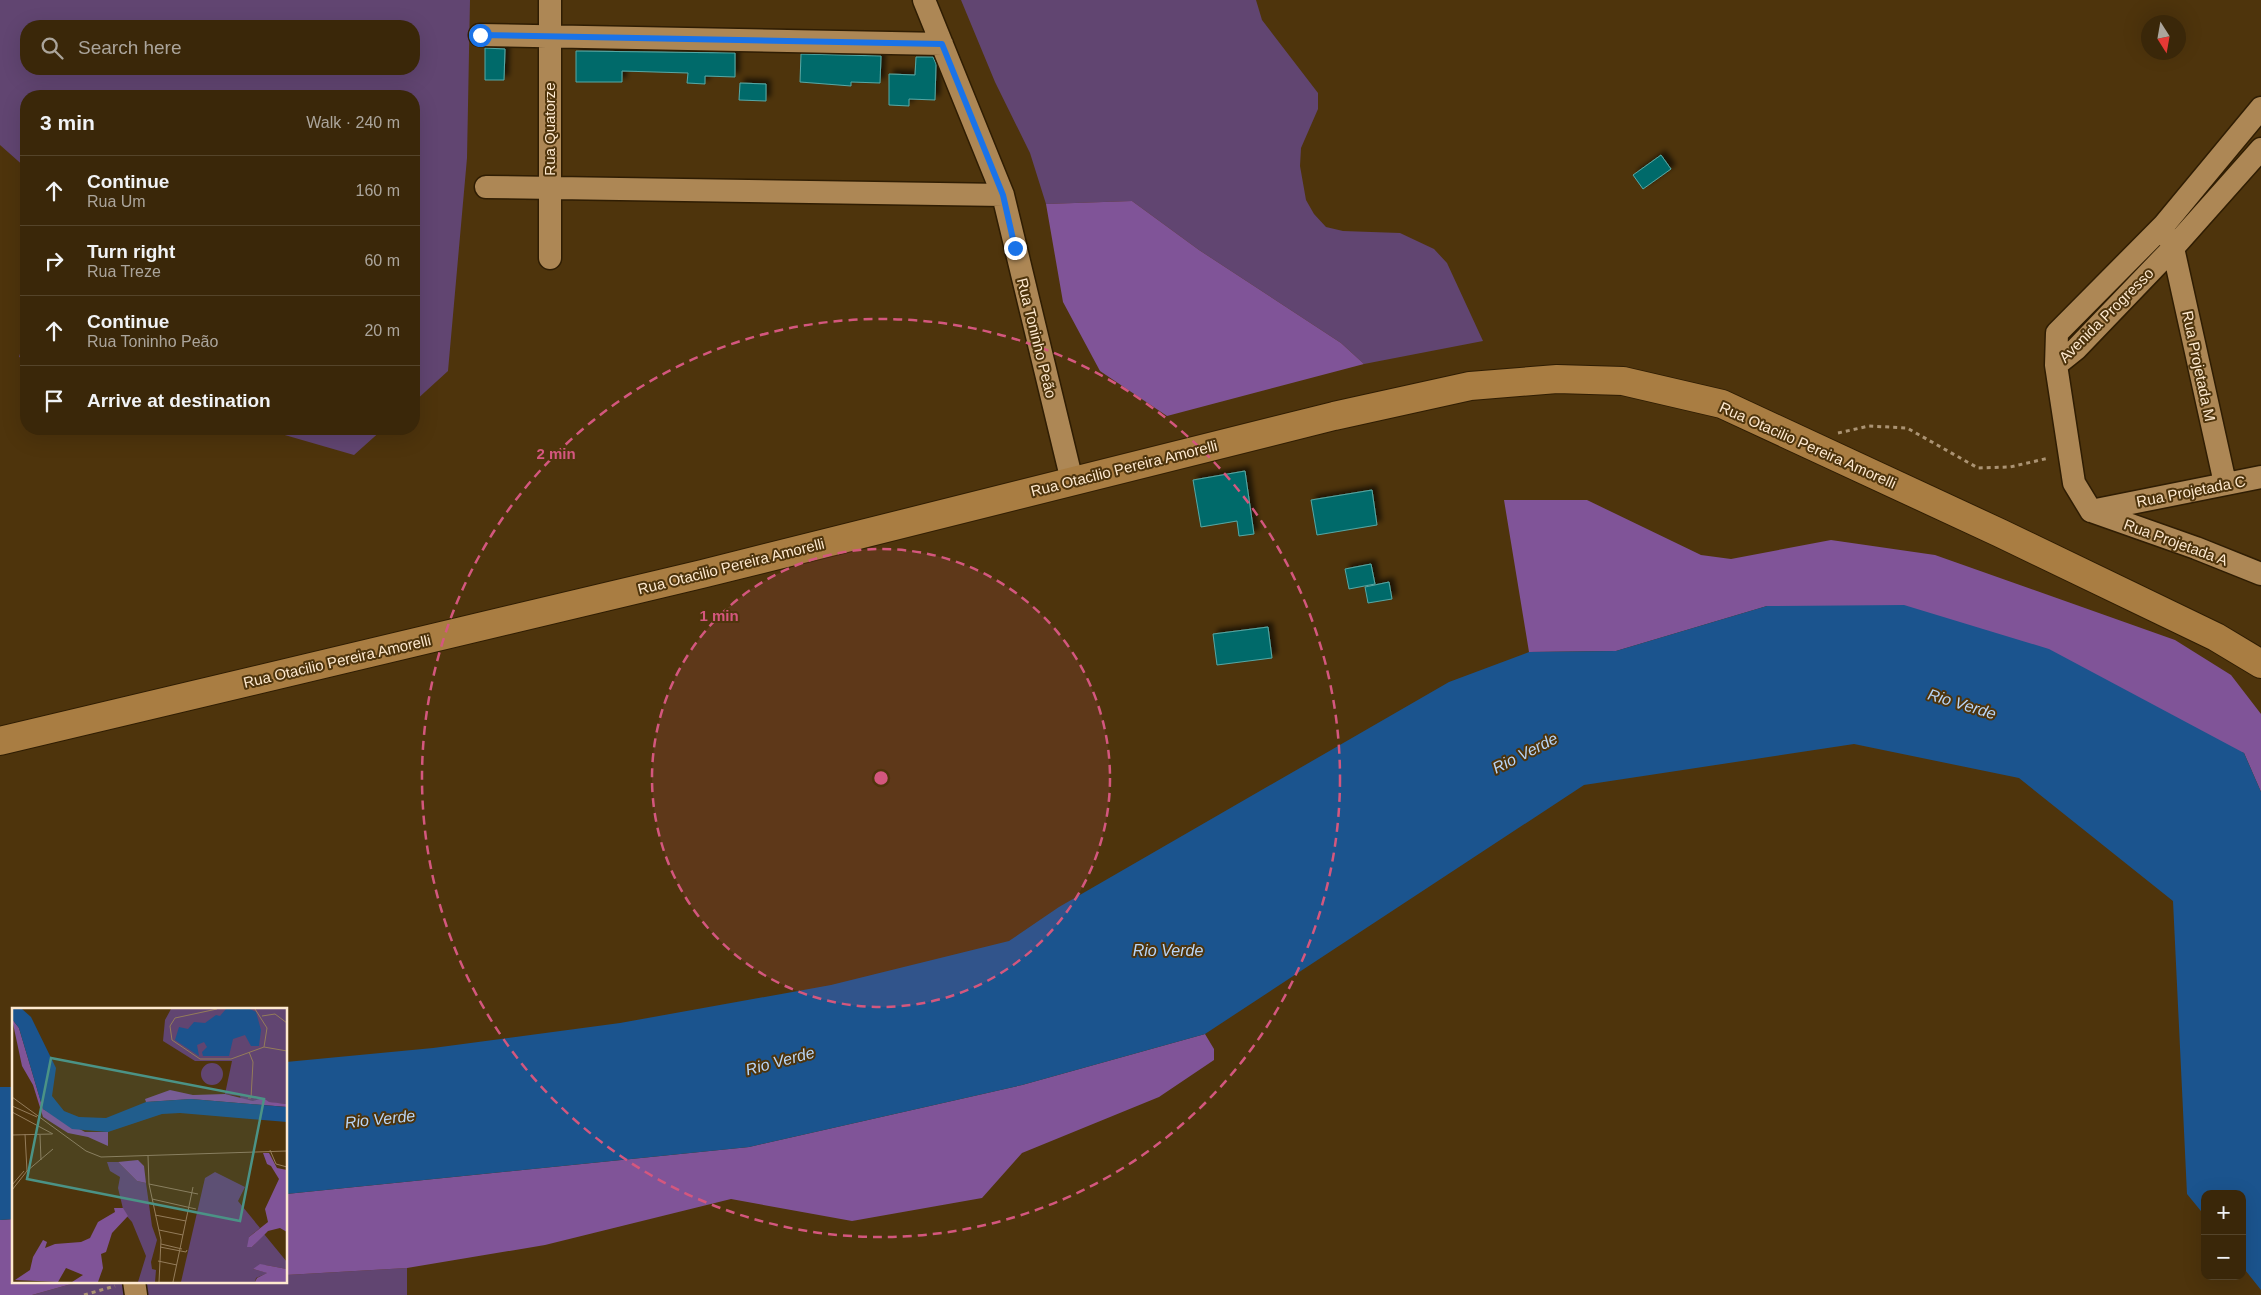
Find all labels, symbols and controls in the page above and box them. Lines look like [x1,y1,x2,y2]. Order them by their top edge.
north arrow [2141,15,2186,60]
search box [20,20,420,75]
route start [469,24,492,47]
icon: search [38,34,66,62]
text: Search here [78,37,182,58]
street label: Rua Quatorze [541,82,558,176]
text: 3 min [40,111,95,134]
text: Walk · 240 m [306,114,400,131]
text: Continue [87,171,169,192]
icon: ahead [40,177,68,205]
text: 160 m [356,182,400,199]
text: Rua Um [87,193,146,210]
route end [1004,237,1027,260]
text: Turn right [87,241,175,262]
icon: right [40,247,68,275]
text: 60 m [364,252,400,269]
text: Rua Treze [87,263,161,280]
street label: Avenida Progresso [2055,264,2157,366]
street label: Rua Toninho Peão [1014,276,1060,400]
street label: Rua Projetada M [2179,309,2219,423]
text: Continue [87,311,169,332]
icon: ahead [40,317,68,345]
text: 20 m [364,322,400,339]
text: Rua Toninho Peão [87,333,218,350]
icon: arrive [40,387,68,415]
text: Arrive at destination [87,390,271,411]
street label: Rua Otacilio Pereira Amorelli [1717,398,1899,492]
street label: Rua Otacilio Pereira Amorelli [1029,437,1219,499]
text: 2 min [536,445,576,462]
street label: Rua Projetada C [2135,472,2247,510]
street label: Rua Projetada A [2122,515,2230,569]
street label: Rua Otacilio Pereira Amorelli [636,535,826,597]
text: 1 min [699,607,739,624]
street label: Rua Otacilio Pereira Amorelli [242,631,432,691]
water label: Rio Verde [1926,686,1998,722]
water label: Rio Verde [1490,729,1560,777]
centre of rings [872,769,890,787]
water label: Rio Verde [1133,942,1203,959]
inset map [12,1008,288,1282]
water label: Rio Verde [744,1044,816,1078]
water label: Rio Verde [344,1107,416,1131]
map controls [2201,1190,2246,1280]
button: + [2201,1190,2246,1235]
button: − [2201,1235,2246,1280]

